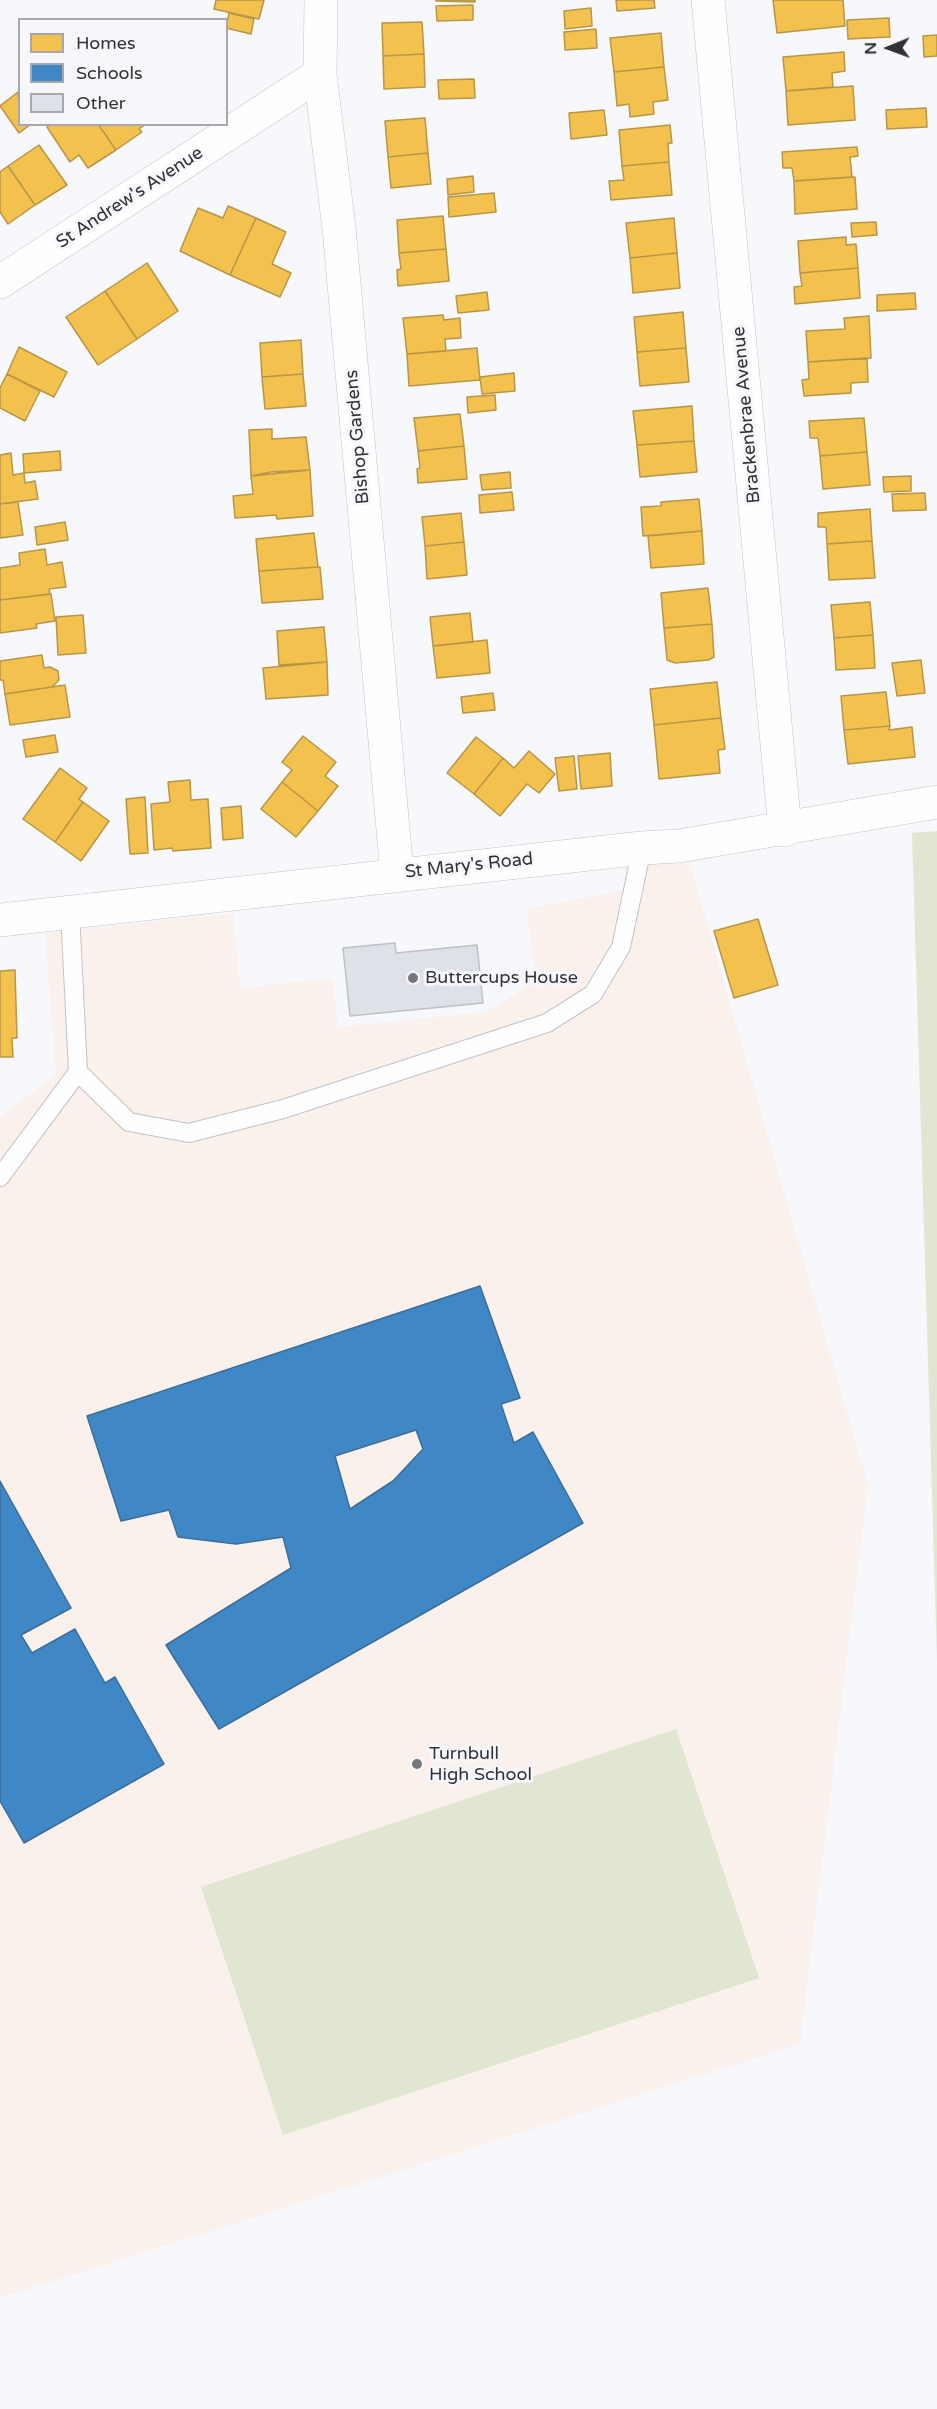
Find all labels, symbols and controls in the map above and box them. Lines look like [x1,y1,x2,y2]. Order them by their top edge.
legend [18,18,228,126]
north arrow [859,18,919,78]
text: Homes [76,32,136,54]
text: N [861,42,881,55]
text: Schools [76,62,143,84]
text: Other [76,92,126,114]
street label: St Andrew's Avenue [53,142,207,254]
street label: Brackenbrae Avenue [729,326,765,504]
street label: Bishop Gardens [341,369,375,505]
street label: St Mary's Road [404,849,534,883]
place label: Buttercups House [425,967,578,989]
marker: Buttercups House [406,971,420,985]
place label: Turnbull High School [429,1743,532,1786]
marker: Turnbull High School [410,1757,424,1771]

